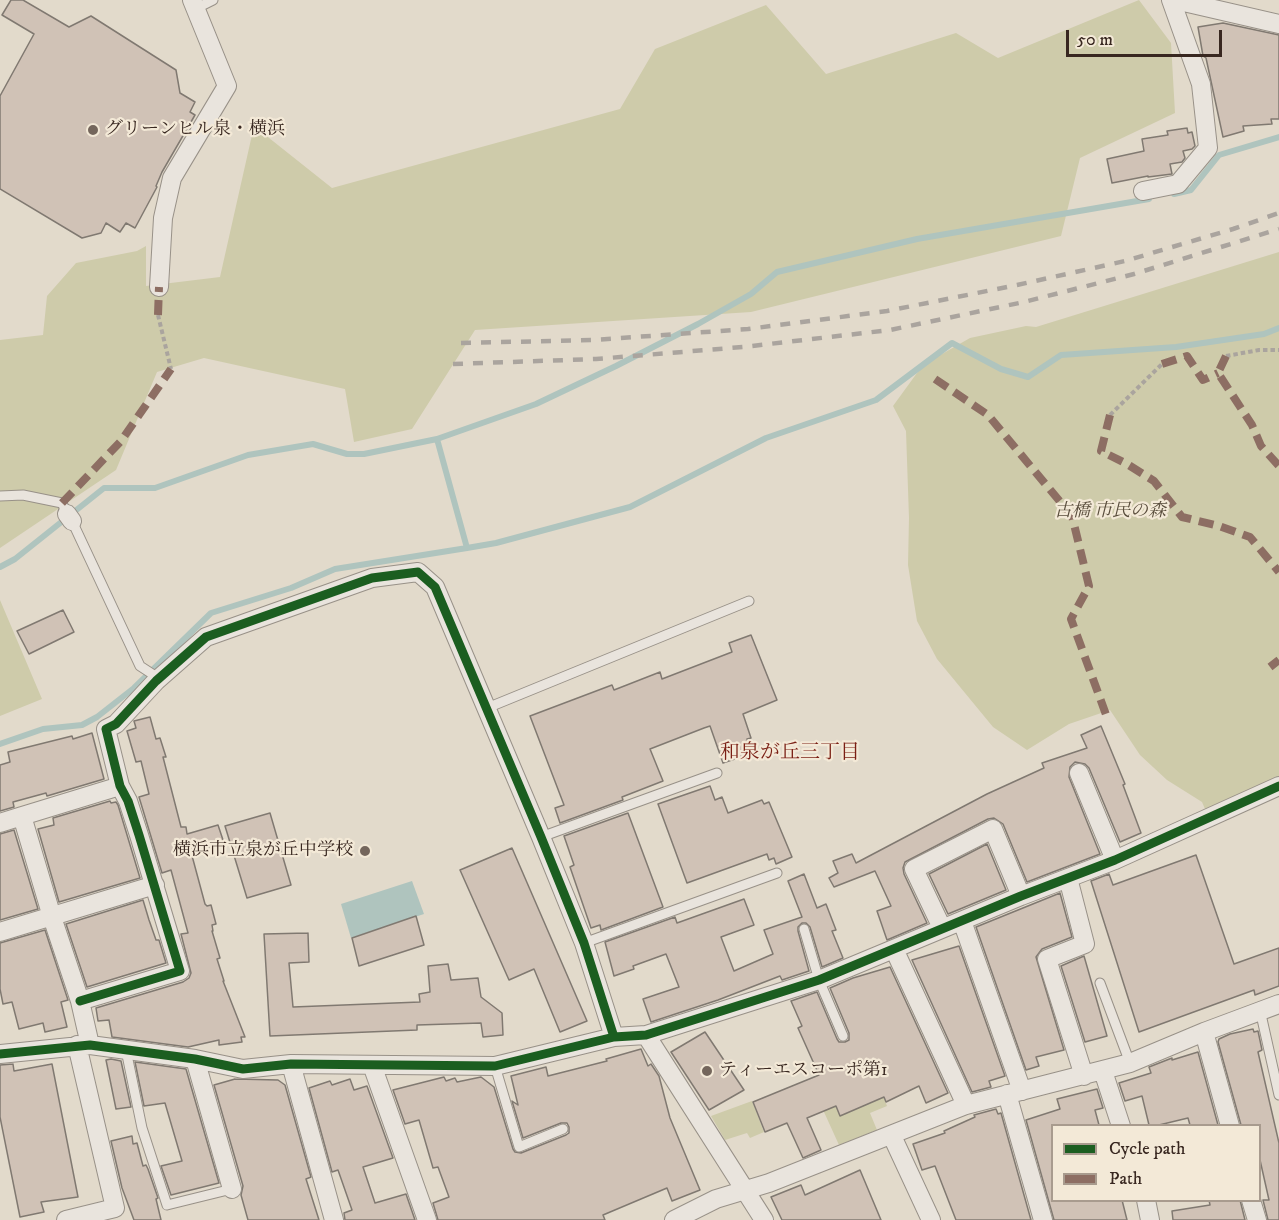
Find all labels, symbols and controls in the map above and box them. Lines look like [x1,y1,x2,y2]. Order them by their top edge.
scale bar [1069,18,1225,56]
text: 50 m [1077,29,1113,51]
place label: グリーンヒル泉・横浜 [105,119,285,141]
marker: グリーンヒル泉・横浜 [86,123,100,137]
park label: 古橋 市民の森 [1054,501,1166,523]
district label: 和泉が丘三丁目 [720,742,860,766]
place label: 横浜市立泉が丘中学校 [173,840,353,862]
marker: 横浜市立泉が丘中学校 [358,844,372,858]
place label: ティーエスコーポ第1 [719,1060,888,1082]
marker: ティーエスコーポ第1 [700,1064,714,1078]
legend [1051,1124,1261,1202]
text: Cycle path [1109,1138,1186,1160]
text: Path [1109,1168,1142,1190]

